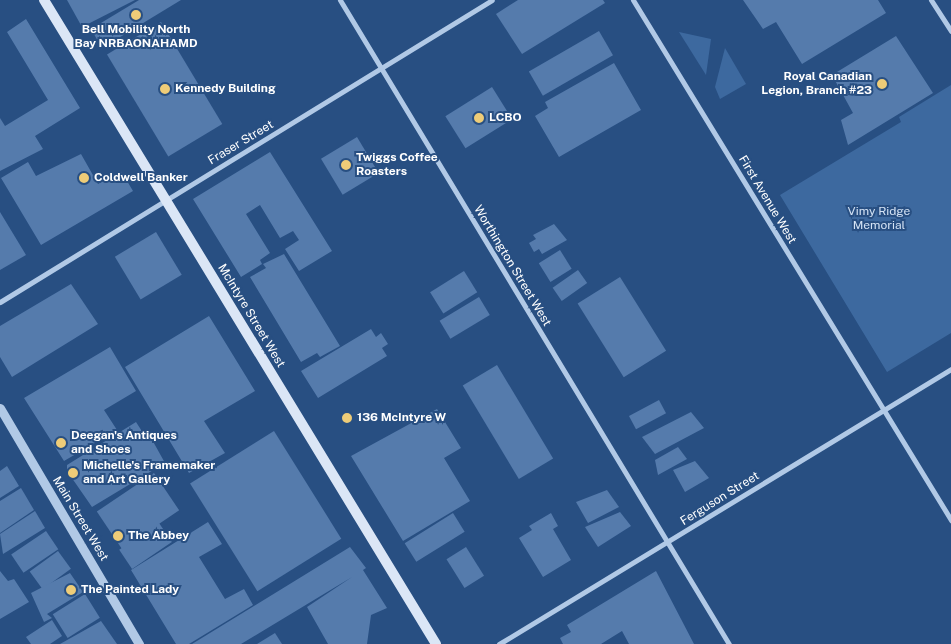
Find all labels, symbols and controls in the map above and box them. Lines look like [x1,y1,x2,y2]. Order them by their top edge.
marker: Bell Mobility North Bay NRBAONAHAMD [130,9,142,21]
place label: Bell Mobility North Bay NRBAONAHAMD [74,23,198,51]
place label: Royal Canadian Legion, Branch #23 [761,70,872,98]
marker: Royal Canadian Legion, Branch #23 [876,78,888,90]
place label: Kennedy Building [175,82,276,96]
marker: Kennedy Building [159,83,171,95]
place label: LCBO [489,111,522,125]
marker: LCBO [473,112,485,124]
street label: Fraser Street [206,118,276,168]
place label: Twiggs Coffee Roasters [356,151,438,179]
street label: First Avenue West [735,153,799,247]
marker: Twiggs Coffee Roasters [340,159,352,171]
place label: Coldwell Banker [94,171,188,185]
marker: Coldwell Banker [78,172,90,184]
street label: Worthington Street West [470,203,554,329]
park label: Vimy Ridge Memorial [848,205,910,233]
street label: McIntyre Street West [214,261,288,371]
place label: 136 McIntyre W [357,411,446,425]
marker: 136 McIntyre W [341,412,353,424]
place label: Deegan's Antiques and Shoes [71,429,177,457]
marker: Deegan's Antiques and Shoes [55,437,67,449]
place label: Michelle's Framemaker and Art Gallery [83,459,215,487]
marker: Michelle's Framemaker and Art Gallery [67,467,79,479]
street label: Ferguson Street [678,469,762,529]
street label: Main Street West [49,474,111,564]
place label: The Abbey [128,529,189,543]
marker: The Abbey [112,530,124,542]
place label: The Painted Lady [81,583,179,597]
marker: The Painted Lady [65,584,77,596]

